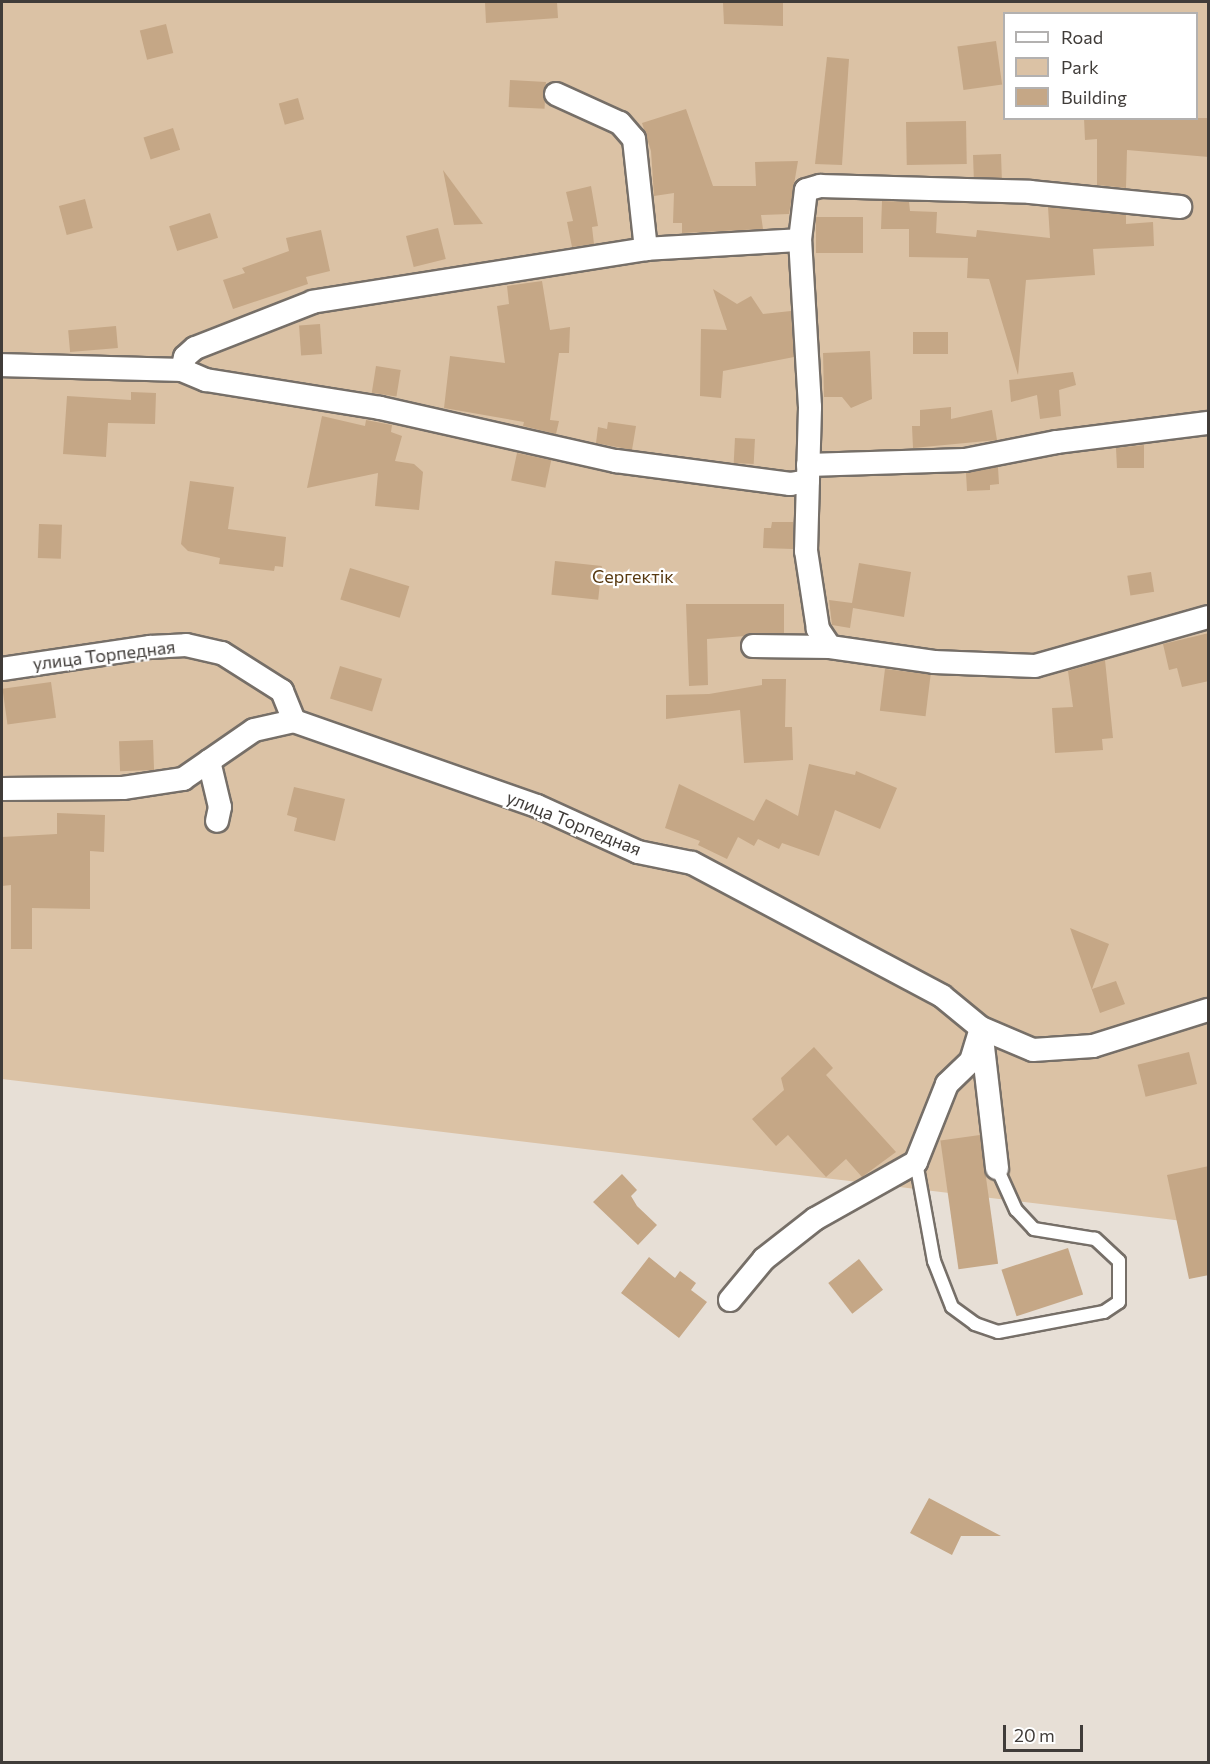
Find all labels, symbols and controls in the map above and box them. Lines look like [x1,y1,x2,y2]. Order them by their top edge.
legend [1003,12,1198,120]
text: Road [1061,26,1103,48]
text: Park [1061,56,1099,78]
text: Building [1061,86,1127,108]
park label: Сергектік [592,565,674,587]
street label: улица Торпедная [32,636,176,674]
street label: улица Торпедная [503,786,645,860]
scale bar [1006,1713,1086,1751]
text: 20 m [1014,1724,1055,1746]

